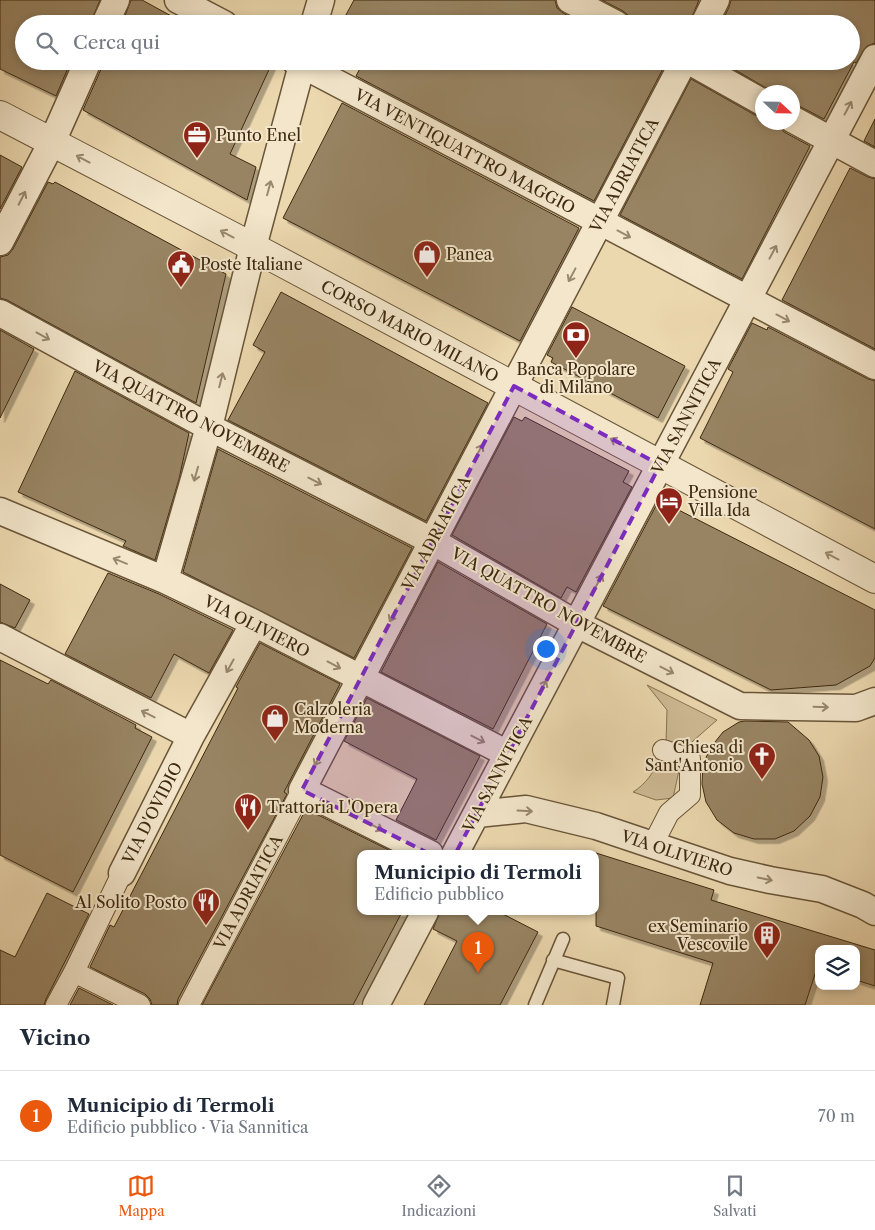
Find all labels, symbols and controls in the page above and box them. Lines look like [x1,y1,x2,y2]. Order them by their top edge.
search box [15,15,860,70]
icon: search [33,29,61,57]
text: Cerca qui [73,31,160,54]
street label: VIA VENTIQUATTRO MAGGIO [350,84,579,218]
north arrow [755,85,800,130]
one-way arrow [844,101,854,116]
street label: VIA ADRIATICA [585,113,663,237]
office icon: Punto Enel [182,120,212,159]
place label: Punto Enel [216,125,301,145]
one-way arrow [76,153,91,163]
one-way arrow [264,181,274,197]
one-way arrow [18,192,28,206]
one-way arrow [220,229,235,238]
one-way arrow [616,230,631,239]
shop icon: Panea [412,239,442,278]
place label: Panea [446,244,493,264]
one-way arrow [768,244,778,259]
public building icon: Poste Italiane [166,249,196,288]
place label: Poste Italiane [200,254,303,274]
one-way arrow [567,267,576,282]
street label: CORSO MARIO MILANO [318,276,502,386]
one-way arrow [775,314,790,323]
bank icon: Banca Popolare di Milano [561,320,591,359]
one-way arrow [35,331,50,341]
street label: VIA SANNITICA [646,353,726,478]
street label: VIA QUATTRO NOVEMBRE [88,355,293,477]
place label: Banca Popolare di Milano [517,359,635,397]
one-way arrow [217,372,226,388]
one-way arrow [610,437,625,447]
one-way arrow [475,444,484,459]
one-way arrow [190,466,200,482]
street label: VIA ADRIATICA [397,471,475,595]
one-way arrow [307,477,322,486]
place label: Pensione Villa Ida [687,482,758,520]
hotel icon: Pensione Villa Ida [654,486,684,525]
street label: VIA QUATTRO NOVEMBRE [447,542,650,667]
one-way arrow [825,551,840,560]
one-way arrow [113,556,128,565]
one-way arrow [595,574,604,589]
street label: VIA OLIVIERO [200,590,313,661]
one-way arrow [388,607,397,622]
your location [533,636,559,662]
one-way arrow [225,658,235,673]
one-way arrow [326,660,341,670]
one-way arrow [659,665,674,675]
one-way arrow [538,680,548,695]
place label: Calzoleria Moderna [294,699,372,737]
one-way arrow [812,702,829,712]
shop icon: Calzoleria Moderna [260,703,290,742]
one-way arrow [140,709,155,719]
street label: VIA SANNITICA [457,711,537,836]
one-way arrow [470,735,485,744]
place label: Chiesa di Sant'Antonio [645,737,743,775]
church icon: Chiesa di Sant'Antonio [747,741,777,780]
one-way arrow [313,751,322,766]
street label: VIA D'OVIDIO [117,759,186,868]
restaurant icon: Trattoria L'Opera [233,792,263,831]
place label: Trattoria L'Opera [267,797,399,817]
one-way arrow [517,806,533,815]
one-way arrow [369,822,384,832]
street label: VIA OLIVIERO [618,825,735,880]
street label: VIA ADRIATICA [209,830,287,954]
popup [357,850,599,915]
text: Municipio di Termoli [374,861,582,884]
one-way arrow [756,875,772,884]
text: Edificio pubblico [374,884,504,904]
restaurant icon: Al Solito Posto [191,887,221,926]
place label: Al Solito Posto [74,892,187,912]
place label: ex Seminario Vescovile [648,916,748,954]
building icon: ex Seminario Vescovile [752,920,782,959]
pin: 1 [462,932,494,973]
map controls [815,945,860,990]
button: layers [815,945,860,990]
text: Vicino [20,1025,90,1050]
text: Municipio di Termoli [67,1094,275,1117]
text: 1 [32,1106,40,1126]
text: 70 m [818,1106,855,1126]
text: Edificio pubblico · Via Sannitica [67,1117,309,1137]
tab: Mappa [118,1172,165,1220]
tab: Indicazioni [401,1172,476,1220]
tab: Salvati [713,1172,757,1220]

